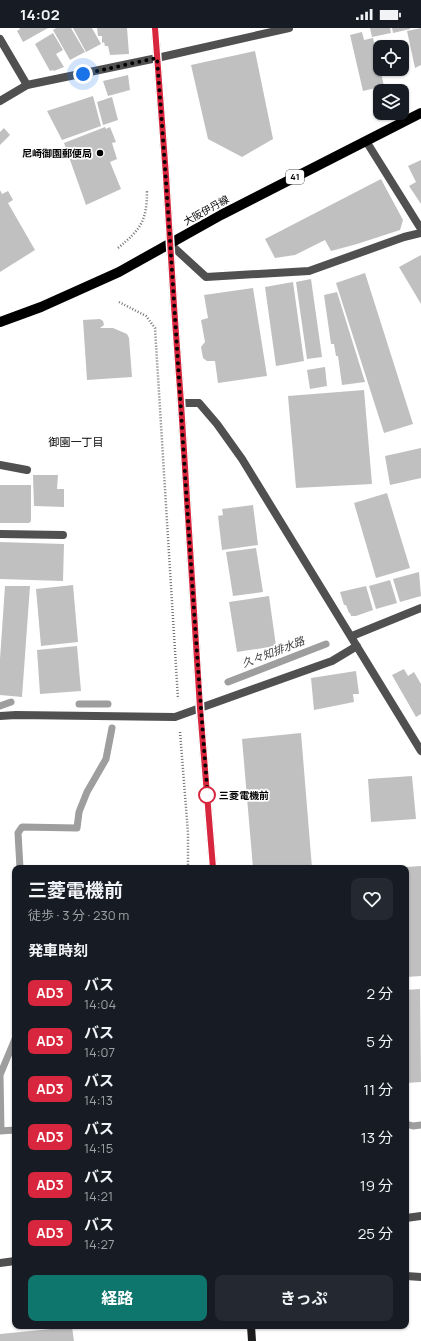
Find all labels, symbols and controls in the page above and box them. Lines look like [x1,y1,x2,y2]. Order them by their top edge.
text: 14:02 [20,4,60,25]
map controls [373,40,409,120]
button: locate [373,40,409,76]
your location [73,64,93,84]
button: layers [373,84,409,120]
place label: 尼崎御園郵便局 [22,146,92,160]
marker: 尼崎御園郵便局 [95,148,105,158]
road number: 41 [286,170,304,184]
street label: 大阪伊丹線 [181,192,231,228]
district label: 御園一丁目 [48,434,104,449]
water label: 久々知排水路 [239,632,307,670]
marker: 三菱電機前 [198,786,216,804]
place label: 三菱電機前 [219,788,269,802]
text: 三菱電機前 [28,877,123,903]
button: heart [351,878,393,920]
text: 徒歩 · 3 分 · 230 m [28,906,129,924]
text: 発車時刻 [28,940,88,961]
text: バス [84,974,114,995]
text: AD3 [36,983,64,1002]
text: 2 分 [366,983,393,1004]
text: 14:04 [84,995,116,1013]
text: バス [84,1022,114,1043]
text: AD3 [36,1031,64,1050]
text: 5 分 [366,1031,393,1052]
text: 14:07 [84,1043,115,1061]
text: バス [84,1070,114,1091]
text: AD3 [36,1079,64,1098]
text: 11 分 [363,1079,393,1100]
text: 14:13 [84,1091,113,1109]
text: バス [84,1118,114,1139]
text: AD3 [36,1127,64,1146]
text: 13 分 [361,1127,393,1148]
text: 14:15 [84,1139,113,1157]
text: バス [84,1166,114,1187]
text: AD3 [36,1175,64,1194]
text: 19 分 [360,1175,393,1196]
text: 14:21 [84,1187,113,1205]
text: バス [84,1214,114,1235]
text: AD3 [36,1223,64,1242]
text: 25 分 [358,1223,393,1244]
text: 14:27 [84,1235,115,1253]
button: 経路 [28,1275,207,1321]
button: きっぷ [215,1275,393,1321]

